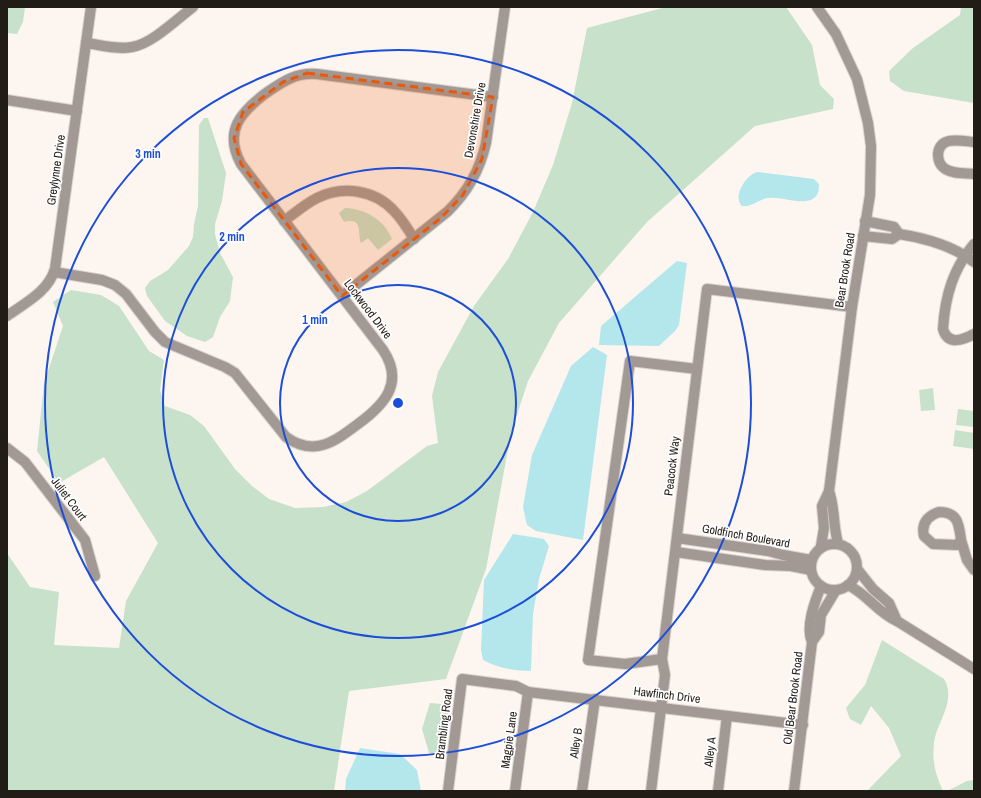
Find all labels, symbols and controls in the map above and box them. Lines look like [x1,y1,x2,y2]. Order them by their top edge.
street label: Devonshire Drive [460,81,490,159]
street label: Greylynne Drive [43,134,69,206]
text: 3 min [135,146,161,162]
text: 2 min [219,229,245,245]
street label: Bear Brook Road [831,231,859,309]
street label: Lockwood Drive [340,276,396,342]
text: 1 min [302,312,328,328]
centre of rings [391,396,405,410]
street label: Peacock Way [660,435,684,497]
street label: Juliet Court [47,474,91,524]
street label: Goldfinch Boulevard [701,520,791,552]
street label: Old Bear Brook Road [779,651,807,745]
street label: Hawfinch Drive [633,683,701,707]
street label: Brambling Road [432,688,456,760]
street label: Magpie Lane [497,710,521,770]
street label: Alley B [566,726,586,760]
street label: Alley A [700,736,720,769]

